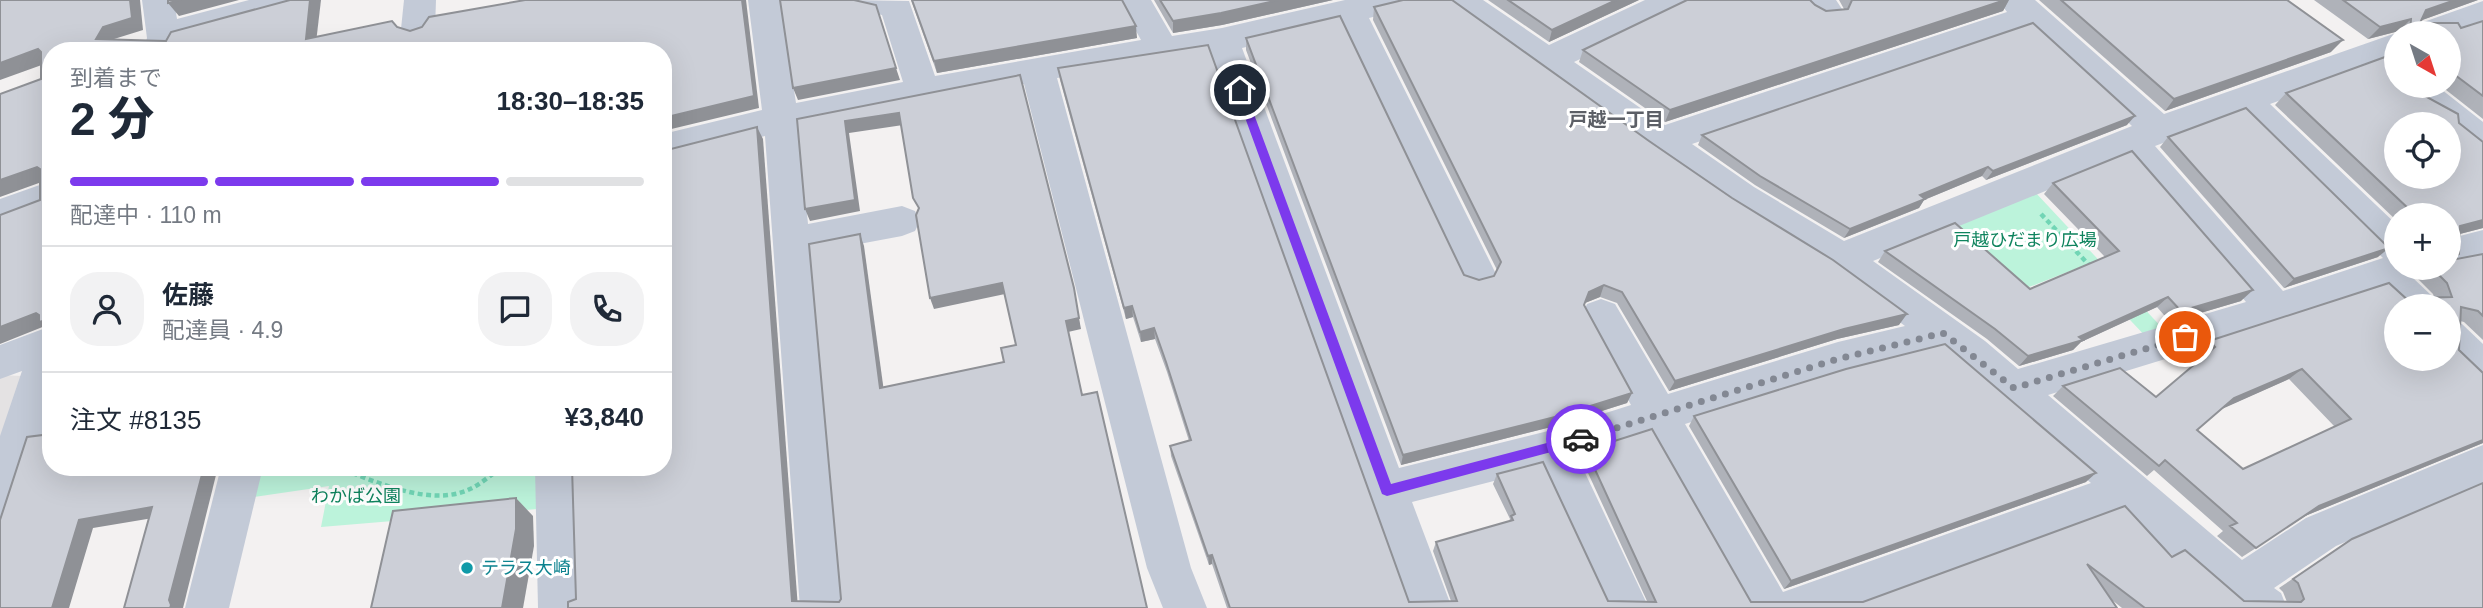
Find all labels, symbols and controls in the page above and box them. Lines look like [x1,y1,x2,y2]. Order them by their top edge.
north arrow [2384,21,2460,98]
map controls [2384,21,2461,371]
pin [1210,60,1270,120]
text: 到着まで [70,65,162,91]
icon: home [1221,71,1259,109]
text: 18:30–18:35 [497,86,644,116]
text: 2 分 [70,93,154,145]
district label: 戸越一丁目 [1568,109,1664,130]
button: locate [2384,112,2461,189]
text: 配達中 · 110 m [70,202,222,228]
button: + [2384,203,2461,280]
park label: 戸越ひだまり広場 [1953,230,2097,250]
button: person [70,272,144,346]
button: chat [478,272,552,346]
button: phone [570,272,644,346]
text: 佐藤 [162,280,214,310]
button: − [2384,294,2461,371]
pin [2155,307,2215,367]
text: 配達員 · 4.9 [162,317,283,343]
icon: bag [2166,318,2204,356]
text: ¥3,840 [564,402,644,432]
courier [1546,404,1616,474]
text: 注文 #8135 [70,405,202,435]
icon: car [1562,420,1600,458]
park label: わかば公園 [311,486,401,506]
place label: テラス大崎 [481,558,571,578]
marker: テラス大崎 [459,560,475,576]

